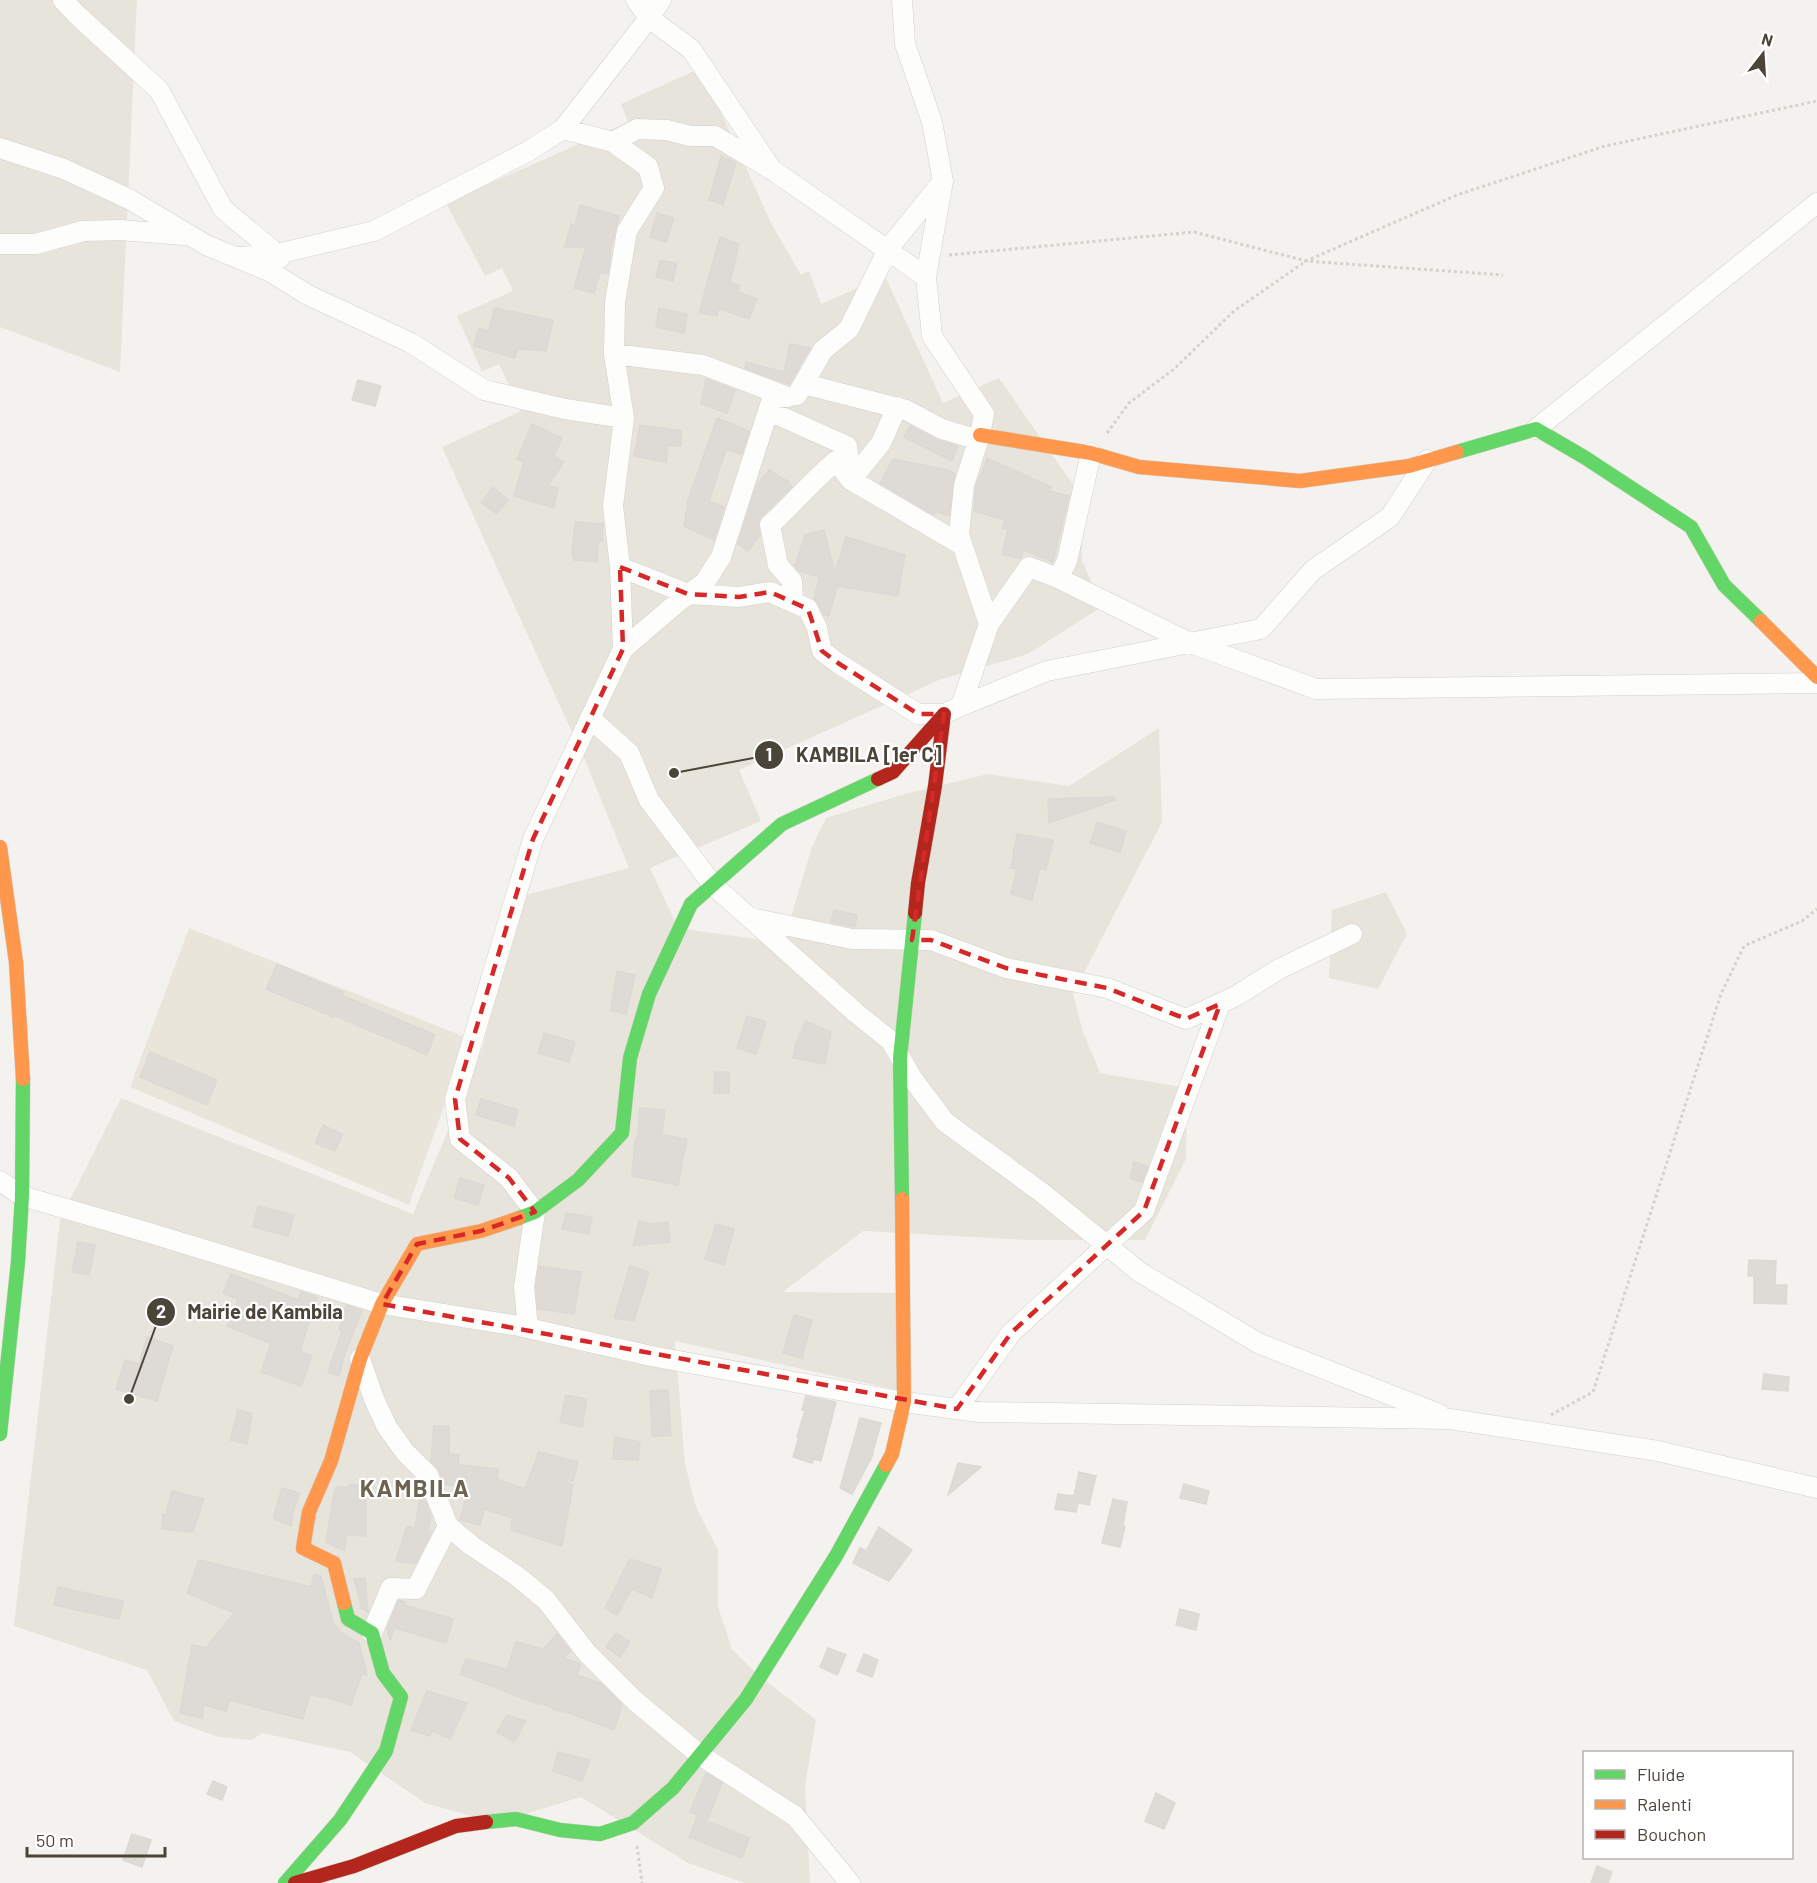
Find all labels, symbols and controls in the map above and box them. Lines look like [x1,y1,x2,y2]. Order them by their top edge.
north arrow [1733,24,1793,84]
text: N [1760,29,1775,50]
callout: KAMBILA [1er C] [754,736,953,774]
text: KAMBILA [1er C] [796,742,942,766]
text: 1 [766,743,772,765]
callout: Mairie de Kambila [146,1293,355,1331]
text: Mairie de Kambila [187,1299,343,1323]
text: 2 [156,1300,166,1322]
district label: KAMBILA [360,1473,470,1502]
legend [1583,1751,1793,1859]
text: Fluide [1637,1763,1685,1785]
text: Ralenti [1637,1793,1692,1815]
scale bar [27,1820,165,1858]
text: Bouchon [1637,1823,1706,1845]
text: 50 m [36,1829,74,1851]

